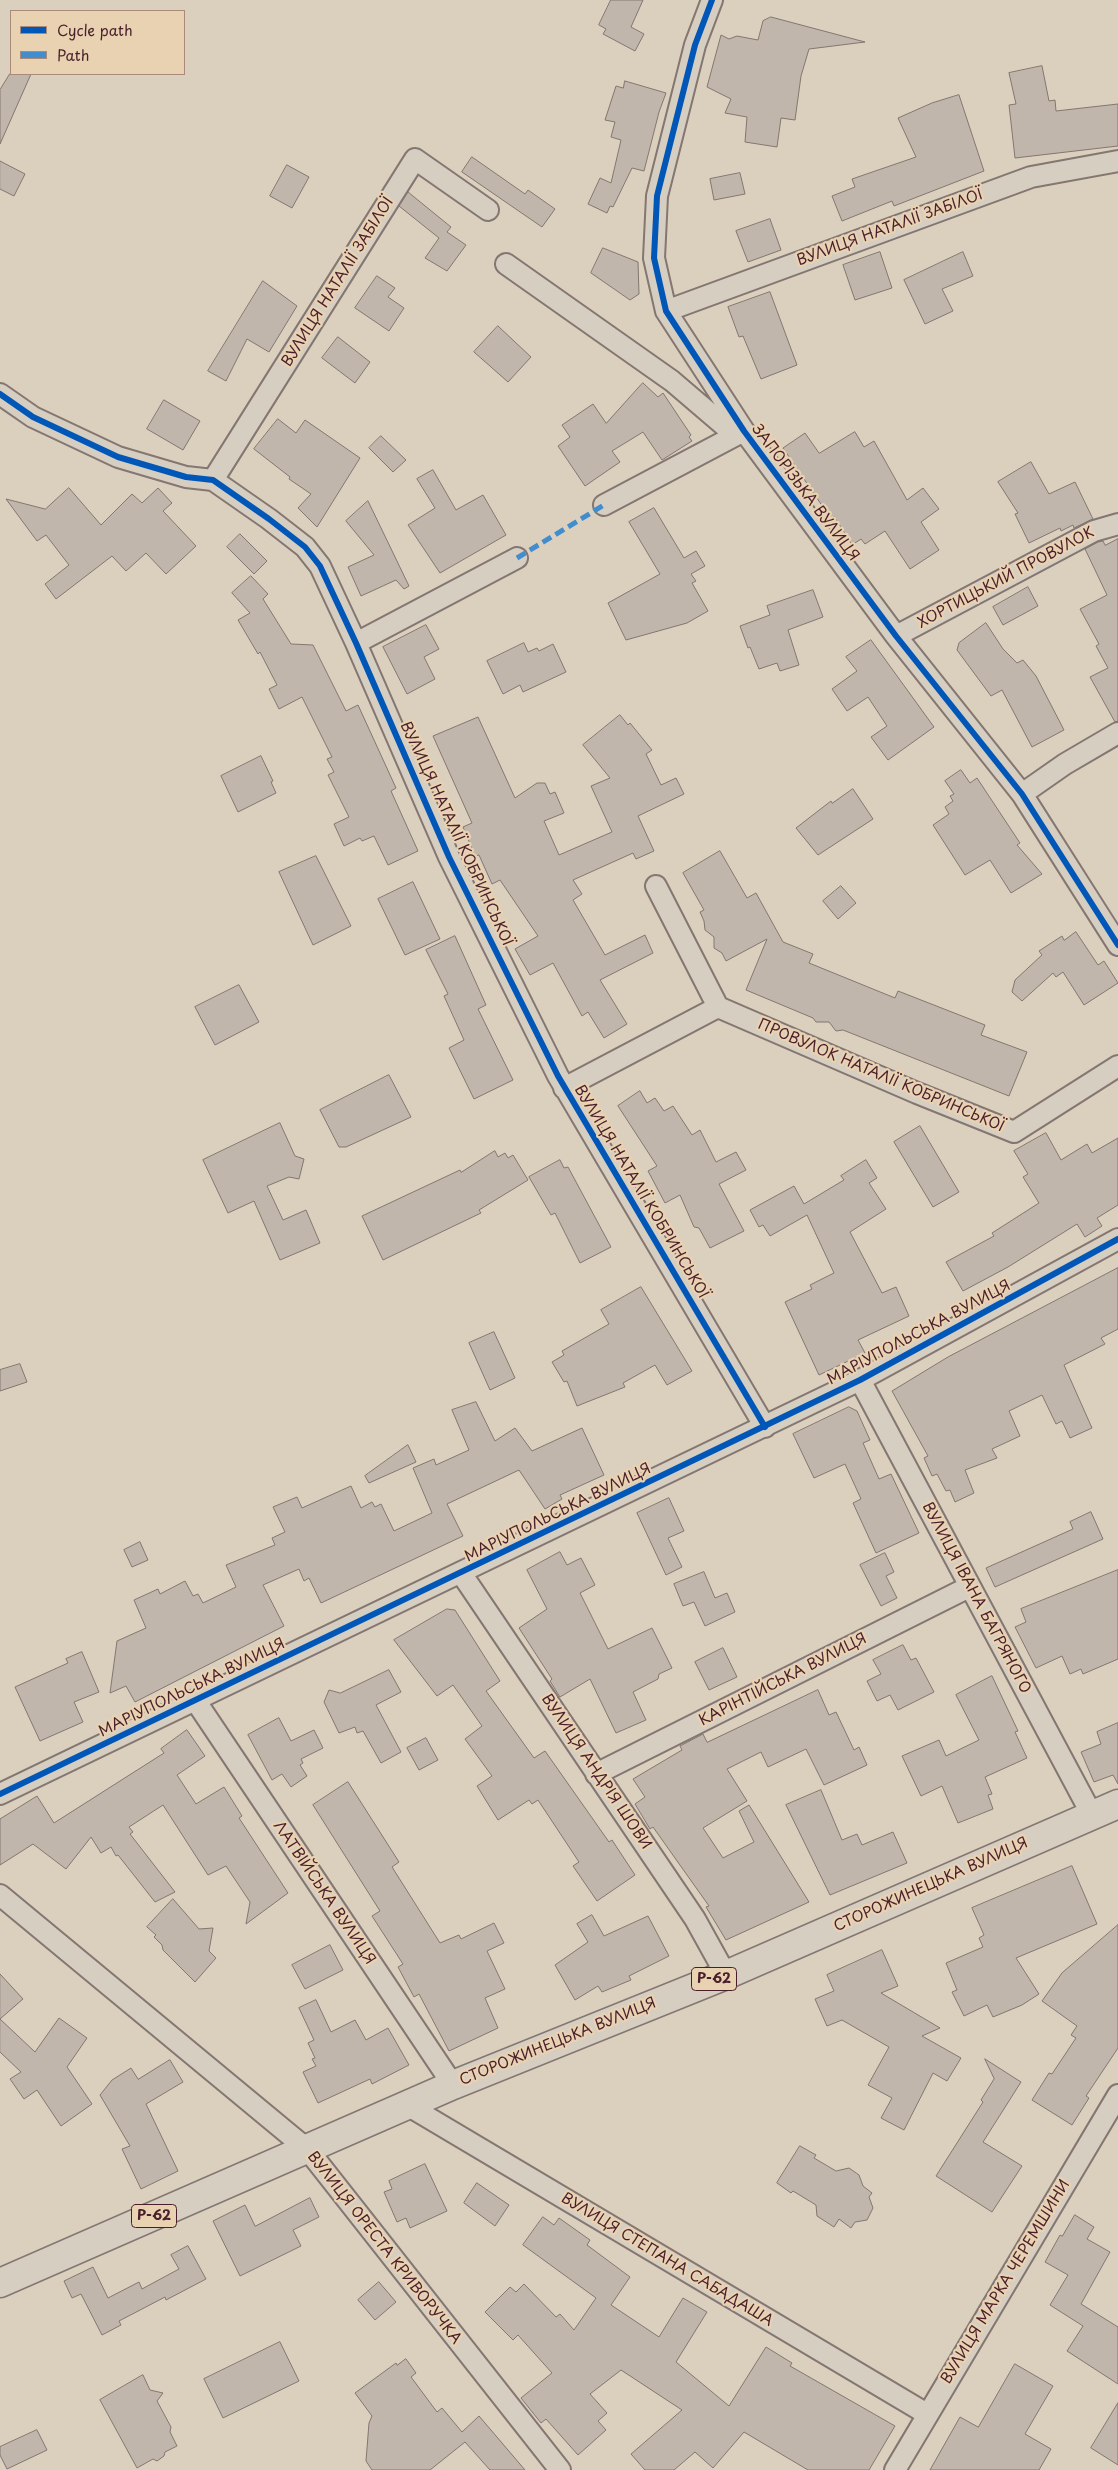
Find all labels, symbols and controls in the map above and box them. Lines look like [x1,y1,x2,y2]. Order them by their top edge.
legend [10,10,185,75]
text: Cycle path [57,18,133,41]
text: Path [57,43,89,66]
street label: ВУЛИЦЯ НАТАЛІЇ ЗАБІЛОЇ [795,186,985,270]
street label: ВУЛИЦЯ НАТАЛІЇ ЗАБІЛОЇ [278,194,398,370]
street label: ЗАПОРІЗЬКА ВУЛИЦЯ [748,421,862,565]
street label: ХОРТИЦЬКИЙ ПРОВУЛОК [915,524,1097,632]
street label: ВУЛИЦЯ НАТАЛІЇ КОБРИНСЬКОЇ [396,719,516,949]
street label: ПРОВУЛОК НАТАЛІЇ КОБРИНСЬКОЇ [755,1016,1007,1136]
street label: ВУЛИЦЯ НАТАЛІЇ КОБРИНСЬКОЇ [570,1082,712,1302]
street label: МАРІУПОЛЬСЬКА ВУЛИЦЯ [824,1277,1014,1389]
street label: МАРІУПОЛЬСЬКА ВУЛИЦЯ [462,1460,654,1566]
street label: ВУЛИЦЯ ІВАНА БАГРЯНОГО [918,1499,1034,1697]
street label: КАРІНТІЙСЬКА ВУЛИЦЯ [696,1630,870,1730]
street label: МАРІУПОЛЬСЬКА ВУЛИЦЯ [96,1635,288,1741]
street label: ВУЛИЦЯ АНДРІЯ ШОВИ [537,1691,655,1853]
street label: ЛАТВІЙСЬКА ВУЛИЦЯ [269,1818,379,1968]
street label: СТОРОЖИНЕЦЬКА ВУЛИЦЯ [831,1834,1031,1936]
road number: Р-62 [692,1968,736,1990]
street label: СТОРОЖИНЕЦЬКА ВУЛИЦЯ [457,1994,659,2090]
street label: ВУЛИЦЯ ОРЕСТА КРИВОРУЧКА [303,2148,465,2348]
street label: ВУЛИЦЯ МАРКА ЧЕРЕМШИНИ [938,2177,1074,2387]
street label: ВУЛИЦЯ СТЕПАНА САБАДАША [558,2189,776,2331]
road number: Р-62 [132,2204,176,2228]

